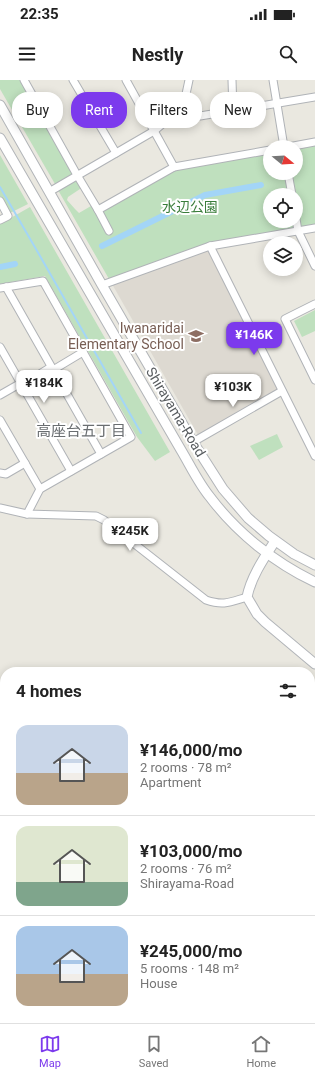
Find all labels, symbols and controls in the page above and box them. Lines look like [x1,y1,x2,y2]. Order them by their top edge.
text: 22:35 [20,5,59,23]
icon: menu [16,43,38,65]
icon: search [277,43,299,65]
text: Nestly [132,44,183,65]
chip: Buy [12,92,63,128]
chip: Rent [71,92,127,128]
chip: Filters [135,92,202,128]
chip: New [210,92,266,128]
north arrow [263,140,303,180]
map controls [263,140,303,276]
button: locate [263,188,303,228]
park label: 水辺公園 [162,199,218,215]
button: layers [263,236,303,276]
place label: Iwanaridai Elementary School [68,320,184,352]
pin: ¥146K [226,322,282,356]
school or university icon: Iwanaridai Elementary School [187,327,205,345]
text: ¥146K [235,327,273,342]
street label: Shirayama-Road [143,364,209,460]
pin: ¥184K [16,370,72,404]
pin: ¥103K [205,374,261,408]
text: ¥184K [25,375,63,390]
text: ¥103K [214,379,252,394]
district label: 高座台五丁目 [36,422,126,440]
pin: ¥245K [102,518,158,552]
text: ¥245K [111,523,149,538]
icon: filters [277,680,299,702]
text: 4 homes [16,681,82,701]
text: ¥146,000/mo [140,740,242,760]
icon: home [48,741,96,789]
text: 2 rooms · 78 m² [140,760,232,775]
text: Apartment [140,775,202,790]
text: ¥103,000/mo [140,841,242,861]
icon: home [48,842,96,890]
text: 2 rooms · 76 m² [140,861,232,876]
text: Shirayama-Road [140,876,234,891]
text: ¥245,000/mo [140,941,242,961]
icon: home [48,942,96,990]
text: 5 rooms · 148 m² [140,961,239,976]
text: House [140,976,177,991]
tab: Map [39,1033,61,1070]
tab: Saved [139,1033,169,1070]
tab: Home [246,1033,276,1070]

